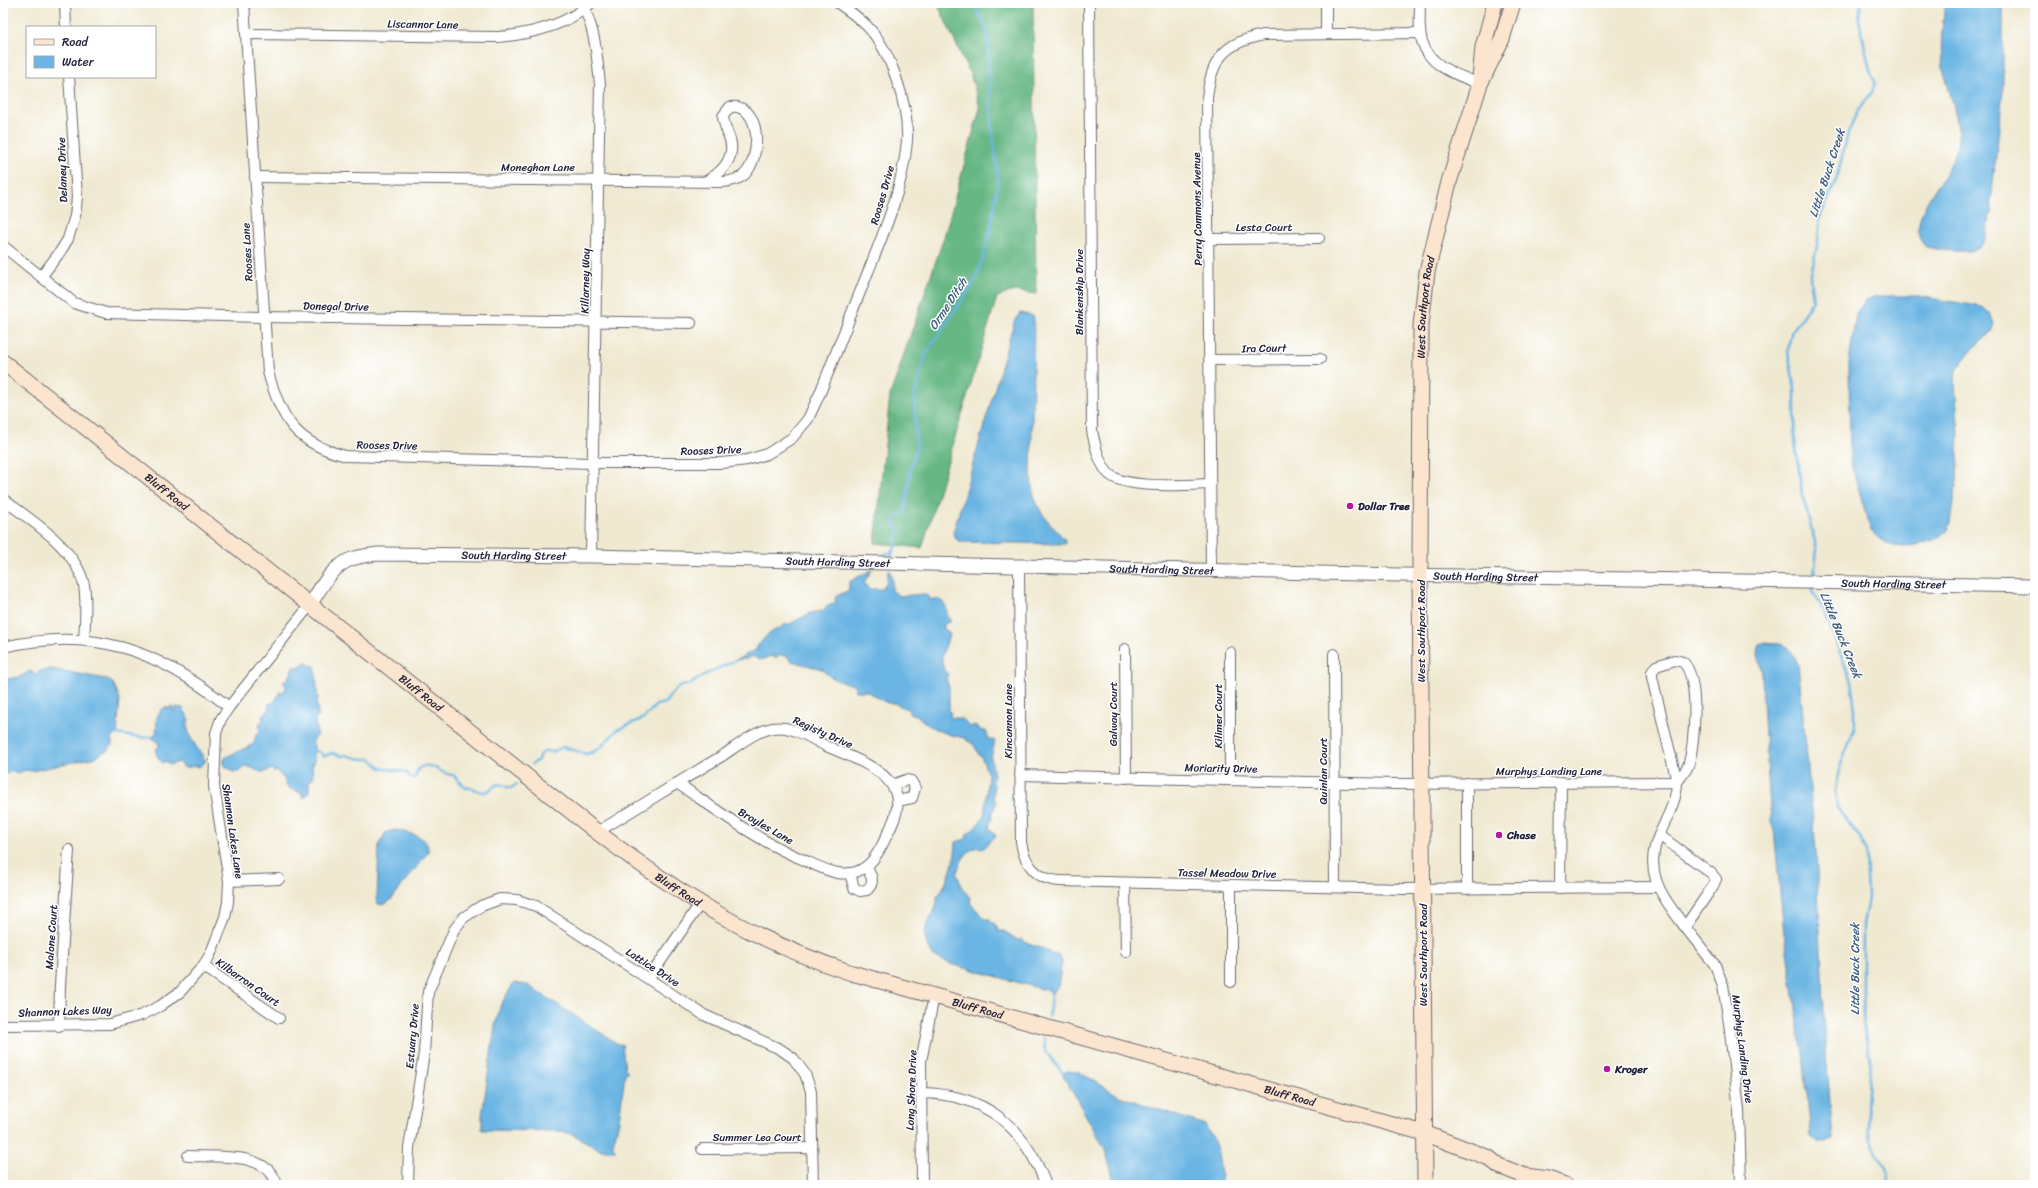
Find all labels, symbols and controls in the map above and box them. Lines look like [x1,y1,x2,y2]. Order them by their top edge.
street label: Liscannor Lane [387,14,459,35]
legend [26,26,156,78]
text: Road [62,31,89,53]
text: Water [62,51,95,73]
water label: Little Buck Creek [1802,124,1852,220]
street label: Delaney Drive [52,137,73,203]
street label: Perry Commons Avenue [1187,151,1208,266]
street label: Moneghan Lane [501,158,575,177]
street label: Rooses Drive [865,163,900,227]
street label: Lesta Court [1236,218,1292,237]
street label: Rooses Lane [236,222,259,282]
street label: Killarney Way [575,248,596,314]
street label: Blankenship Drive [1070,248,1089,335]
street label: West Southport Road [1412,253,1441,358]
water label: Orme Ditch [923,272,974,335]
street label: Donegal Drive [303,296,369,317]
street label: Ira Court [1241,339,1287,358]
street label: Rooses Drive [356,435,418,456]
street label: Rooses Drive [680,440,742,461]
street label: Bluff Road [140,468,194,516]
place label: Dollar Tree [1358,497,1410,516]
marker: Dollar Tree [1345,501,1355,511]
street label: South Harding Street [461,546,567,566]
street label: South Harding Street [785,552,891,573]
street label: South Harding Street [1109,559,1215,581]
street label: South Harding Street [1433,567,1539,587]
street label: South Harding Street [1841,574,1947,594]
street label: West Southport Road [1412,578,1431,682]
water label: Little Buck Creek [1814,588,1869,683]
street label: Bluff Road [394,669,448,718]
street label: Galway Court [1104,681,1123,746]
street label: Kincannon Lane [999,683,1018,759]
street label: Kilimer Court [1209,683,1228,748]
street label: Registy Drive [790,711,856,754]
street label: Quinlan Court [1314,737,1333,805]
street label: Moriarity Drive [1184,758,1258,779]
street label: Murphys Landing Lane [1496,762,1603,781]
street label: Shannon Lakes Lane [216,782,249,881]
street label: Broyles Lane [734,803,797,850]
place label: Chase [1506,826,1536,845]
marker: Chase [1494,830,1504,840]
street label: Tassel Meadow Drive [1177,863,1277,884]
street label: Bluff Road [651,868,706,913]
street label: West Southport Road [1414,902,1433,1006]
street label: Malone Court [40,904,63,970]
water label: Little Buck Creek [1844,921,1866,1015]
street label: Lattice Drive [622,943,684,992]
street label: Kilbarron Court [211,953,284,1012]
street label: Bluff Road [950,992,1007,1025]
street label: Murphys Landing Drive [1726,994,1759,1105]
street label: Shannon Lakes Way [18,1000,113,1023]
street label: Estuary Drive [400,1002,425,1069]
street label: Long Shore Drive [901,1049,922,1131]
place label: Kroger [1614,1060,1649,1079]
marker: Kroger [1602,1064,1612,1074]
street label: Bluff Road [1262,1080,1319,1112]
street label: Summer Lea Court [712,1128,802,1147]

